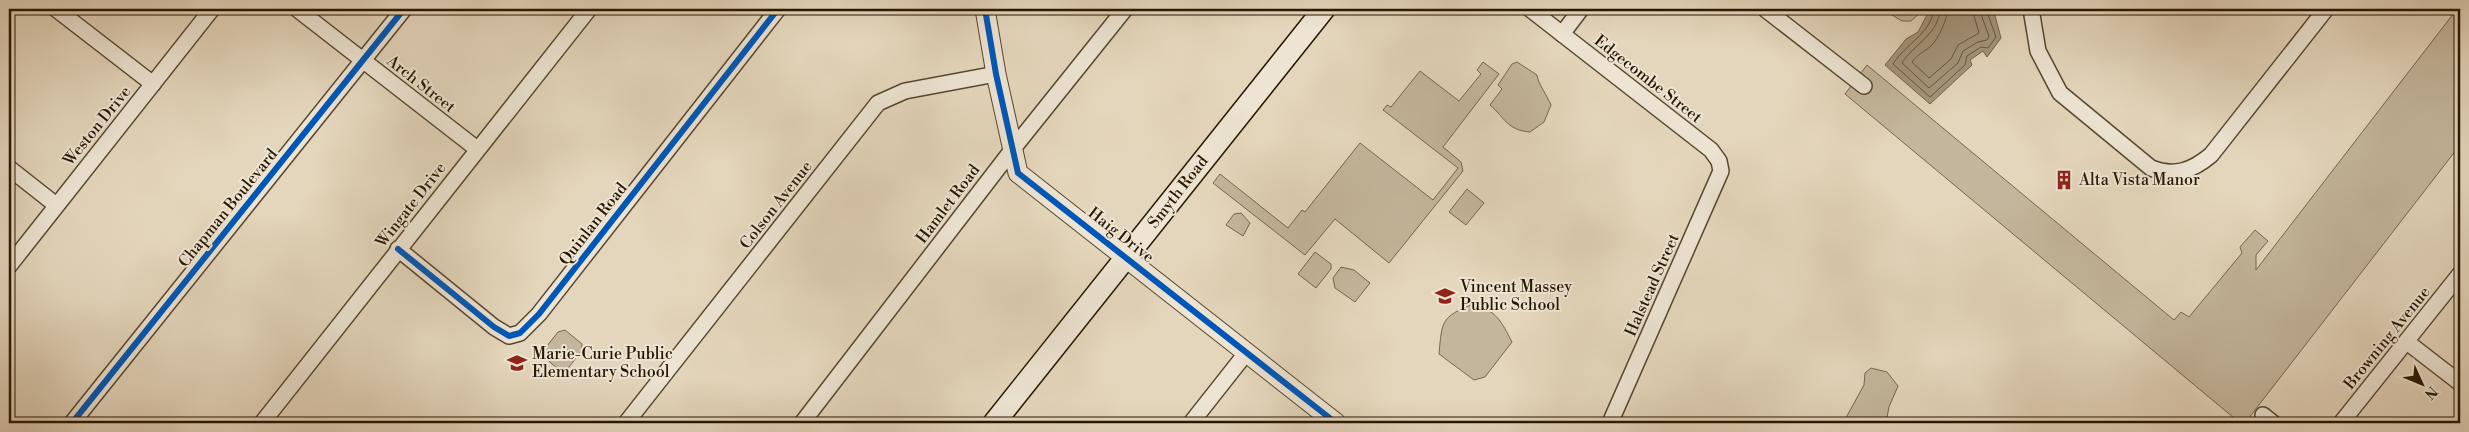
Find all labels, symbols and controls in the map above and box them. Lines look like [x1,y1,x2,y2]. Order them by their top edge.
street label: Edgecombe Street [1590,31,1706,128]
street label: Arch Street [382,50,460,117]
street label: Weston Drive [58,82,135,171]
street label: Chapman Boulevard [174,145,282,271]
street label: Smyth Road [1143,152,1213,232]
street label: Colson Avenue [735,157,817,253]
street label: Wingate Drive [371,158,451,252]
street label: Hamlet Road [912,161,984,247]
building icon: Alta Vista Manor [2053,169,2075,191]
place label: Alta Vista Manor [2078,170,2200,190]
street label: Quinlan Road [555,179,631,269]
street label: Haig Drive [1084,203,1158,267]
street label: Halstead Street [1620,230,1684,339]
place label: Vincent Massey Public School [1459,277,1572,315]
street label: Browning Avenue [2339,283,2435,394]
school or university icon: Vincent Massey Public School [1434,285,1456,307]
place label: Marie-Curie Public Elementary School [532,344,673,382]
school or university icon: Marie-Curie Public Elementary School [506,352,528,374]
north arrow [2396,360,2446,410]
text: N [2420,382,2441,403]

